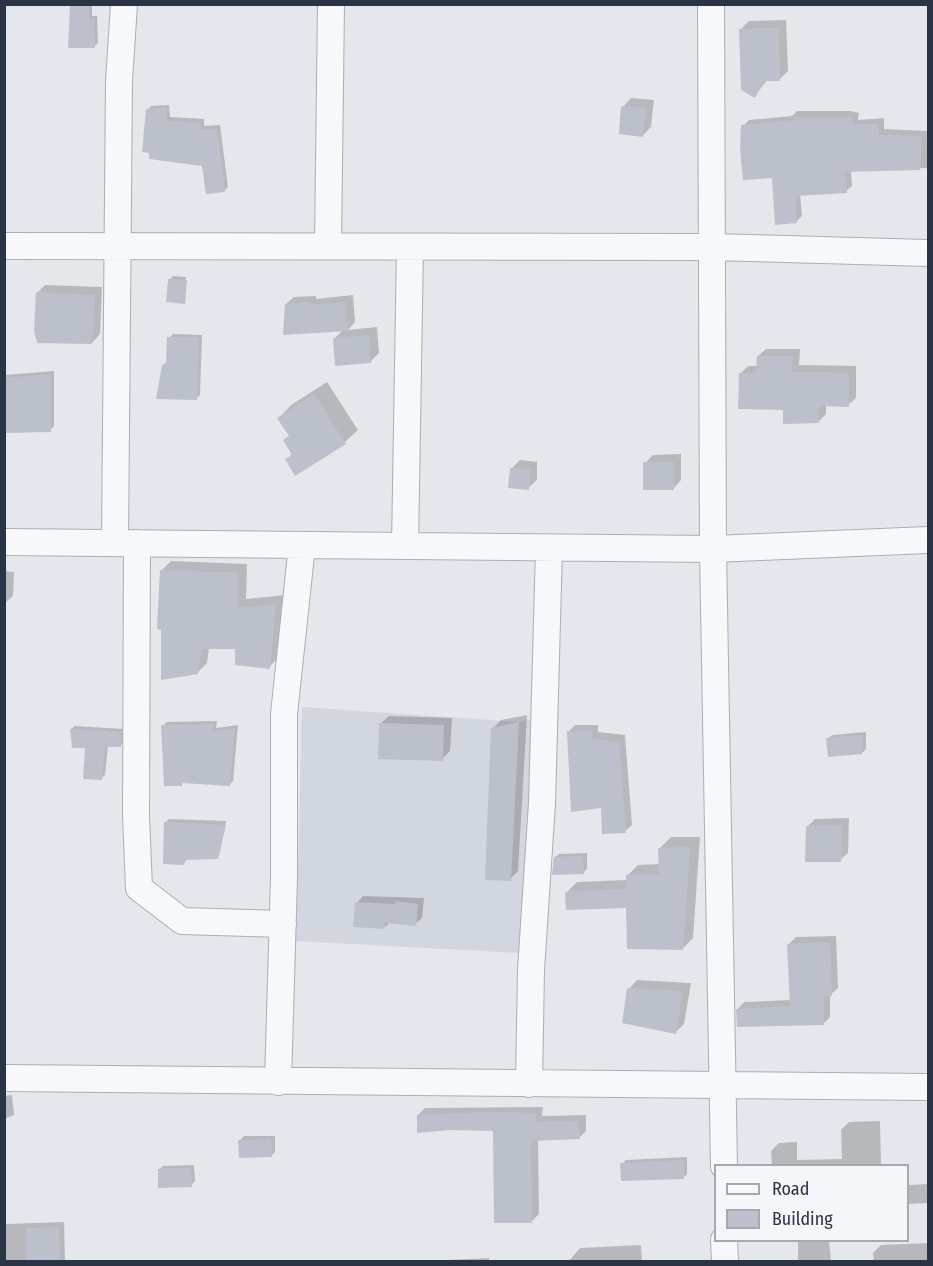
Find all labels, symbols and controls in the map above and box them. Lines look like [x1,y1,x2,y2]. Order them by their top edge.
legend [714,1164,909,1242]
text: Road [772,1178,809,1200]
text: Building [772,1208,833,1230]

